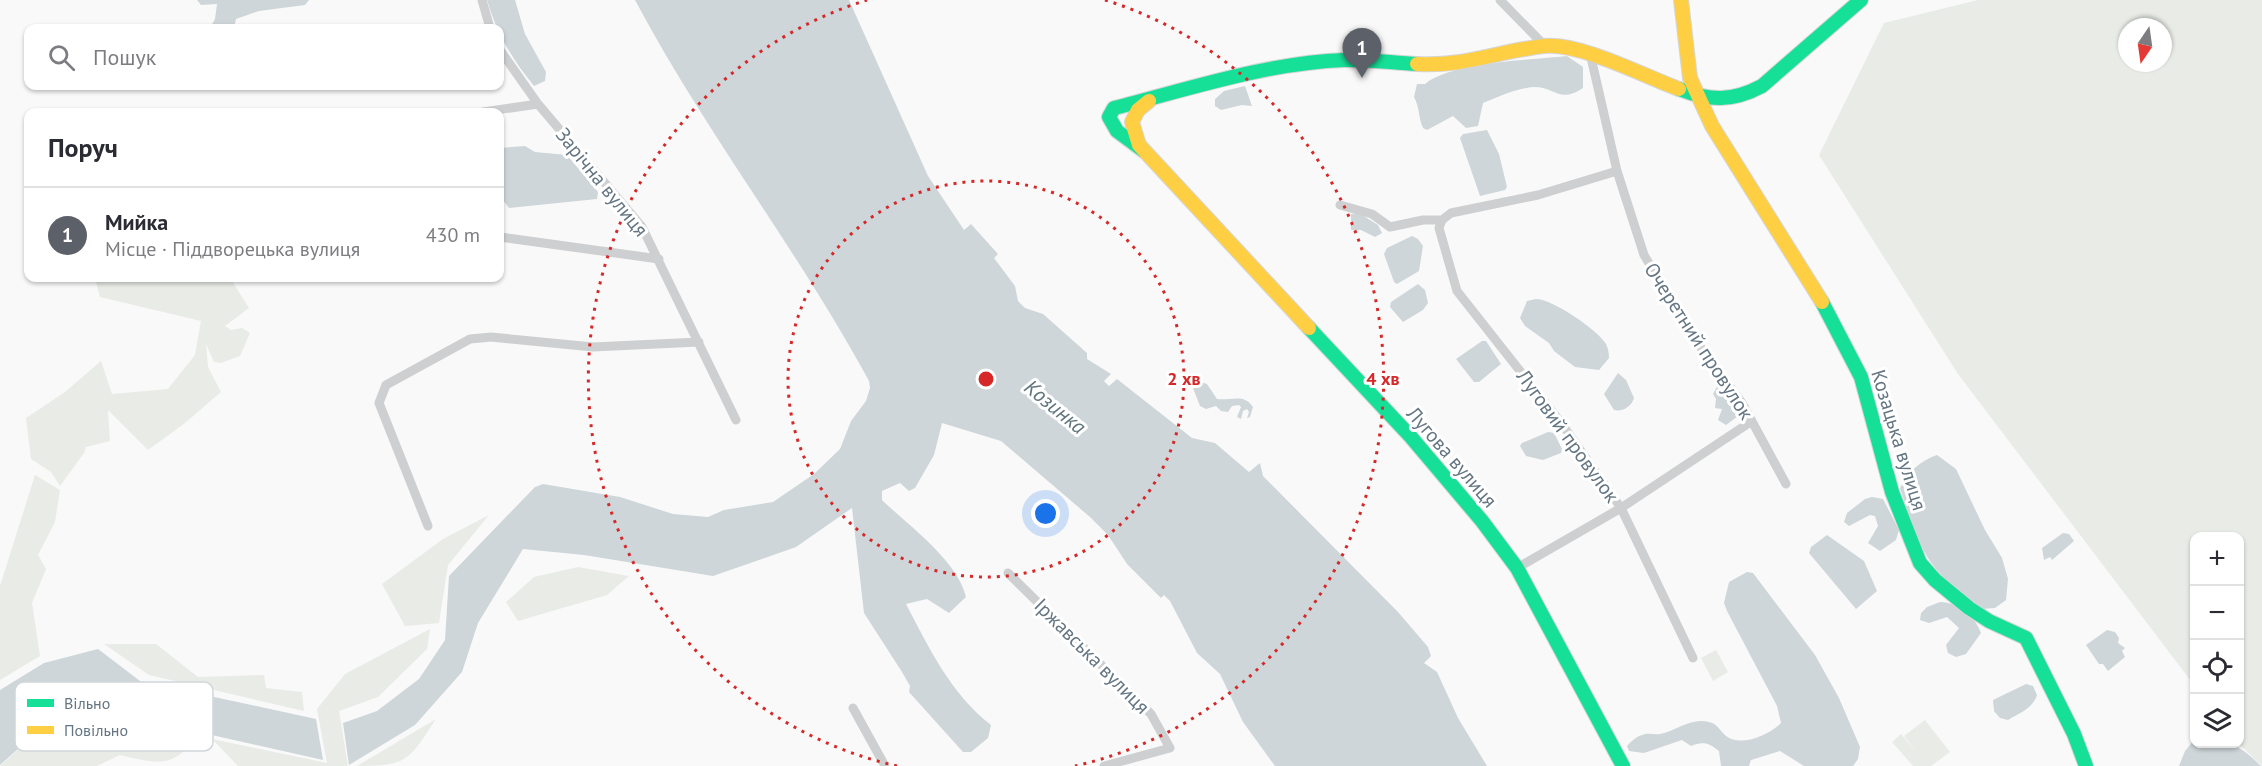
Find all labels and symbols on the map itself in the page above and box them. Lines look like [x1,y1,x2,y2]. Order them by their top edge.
north arrow [2118,18,2172,72]
pin: 1 [1342,28,1382,78]
street label: Зарічна вулиця [550,122,654,242]
street label: Очеретний провулок [1638,258,1760,425]
street label: Луговий провулок [1510,363,1625,508]
street label: Козацька вулиця [1865,366,1933,514]
text: 2 хв [1167,367,1201,390]
text: 4 хв [1366,367,1400,390]
centre of rings [976,369,996,389]
water label: Козинка [1019,373,1092,440]
street label: Лугова вулиця [1400,400,1503,513]
your location [1031,499,1060,528]
street label: Іржавська вулиця [1029,593,1155,719]
legend [15,682,213,751]
text: Вільно [64,693,110,713]
text: Повільно [64,720,128,740]

